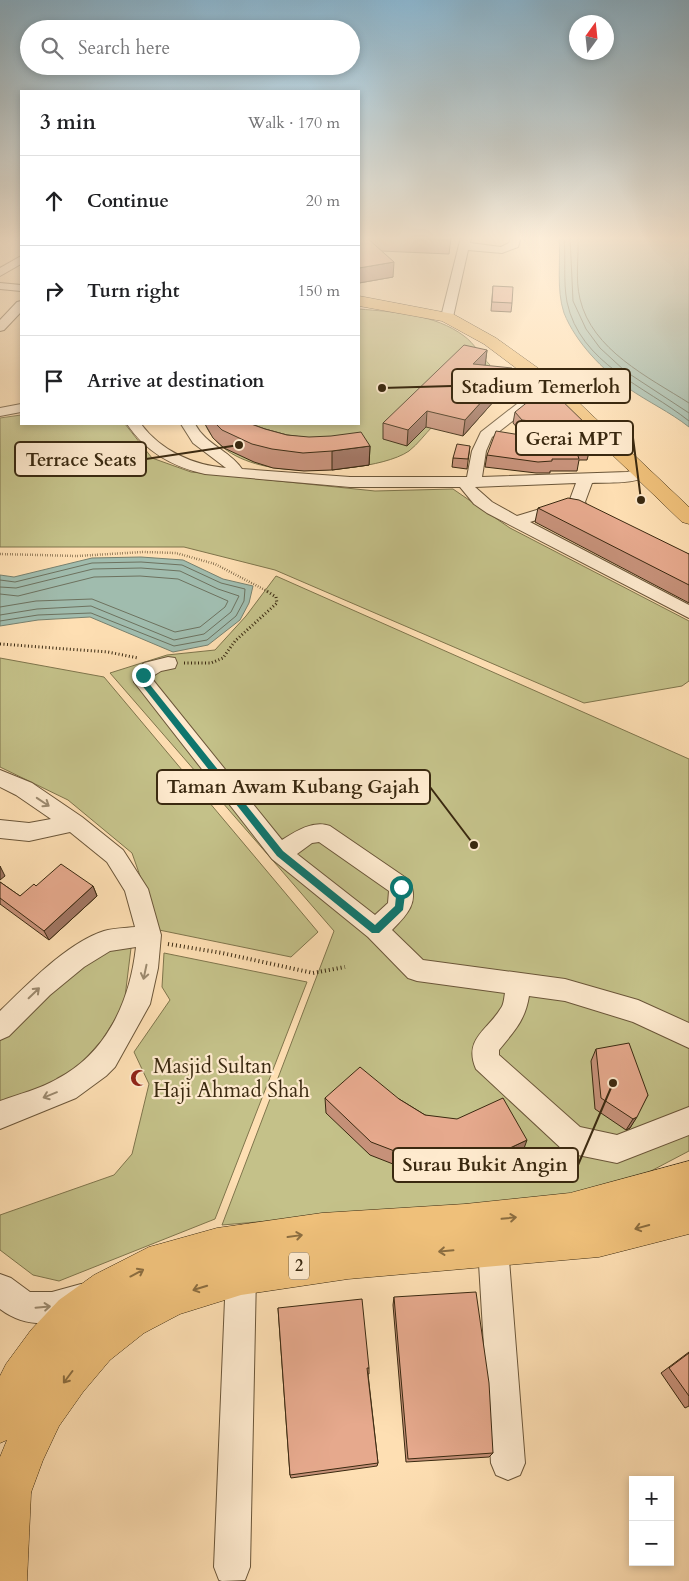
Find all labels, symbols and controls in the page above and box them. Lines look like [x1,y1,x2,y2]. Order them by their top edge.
north arrow [569,15,614,60]
search box [20,20,360,75]
icon: search [38,34,66,62]
text: Search here [78,35,170,61]
text: 3 min [40,108,96,137]
text: Walk · 170 m [248,112,340,134]
icon: ahead [40,187,68,215]
text: Continue [87,188,169,214]
text: 20 m [306,190,340,212]
icon: right [40,277,68,305]
text: Turn right [87,278,179,304]
text: 150 m [298,280,340,302]
icon: arrive [40,367,68,395]
text: Arrive at destination [87,368,264,394]
callout: Stadium Temerloh [452,369,630,403]
text: Stadium Temerloh [462,374,620,400]
callout: Gerai MPT [516,421,633,455]
text: Gerai MPT [526,426,622,452]
callout: Terrace Seats [15,442,146,476]
text: Terrace Seats [25,447,137,473]
route end [132,664,155,687]
callout: Taman Awam Kubang Gajah [157,770,430,804]
text: Taman Awam Kubang Gajah [166,774,420,800]
one-way arrow [35,797,49,807]
route start [390,876,413,899]
one-way arrow [140,964,149,980]
one-way arrow [28,987,40,999]
place label: Masjid Sultan Haji Ahmad Shah [153,1052,310,1105]
mosque icon: Masjid Sultan Haji Ahmad Shah [129,1068,149,1088]
one-way arrow [43,1091,58,1100]
callout: Surau Bukit Angin [393,1148,578,1182]
text: Surau Bukit Angin [402,1152,568,1178]
one-way arrow [500,1213,516,1223]
one-way arrow [634,1223,650,1233]
one-way arrow [286,1230,302,1240]
one-way arrow [439,1246,455,1256]
road number: 2 [289,1252,309,1280]
one-way arrow [130,1268,145,1278]
one-way arrow [192,1283,208,1293]
one-way arrow [35,1303,51,1312]
one-way arrow [63,1370,73,1384]
map controls [629,1476,674,1566]
button: + [629,1476,674,1521]
button: − [629,1521,674,1566]

